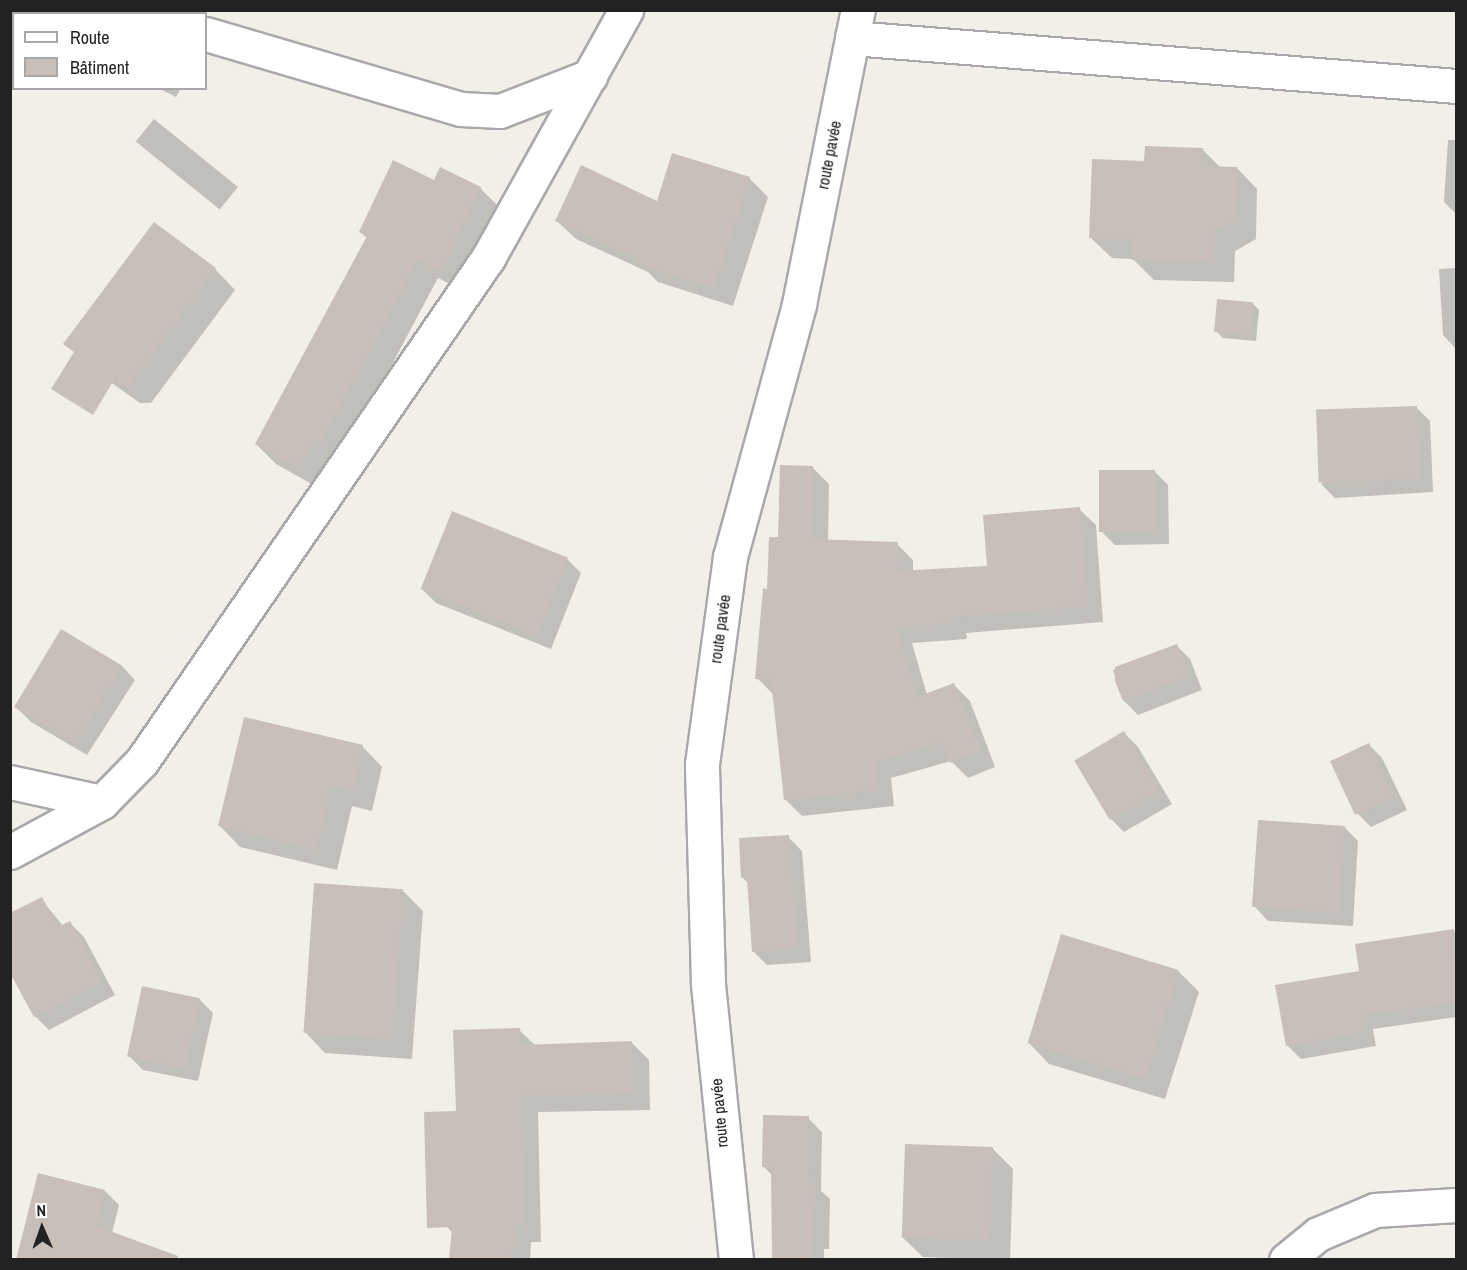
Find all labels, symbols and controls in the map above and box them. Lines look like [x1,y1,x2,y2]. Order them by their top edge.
legend [12,12,207,90]
text: Route [70,25,109,50]
text: Bâtiment [70,55,129,80]
street label: route pavée [813,119,845,191]
street label: route pavée [706,593,734,665]
street label: route pavée [706,1078,732,1148]
north arrow [12,1198,72,1258]
text: N [36,1199,46,1221]

